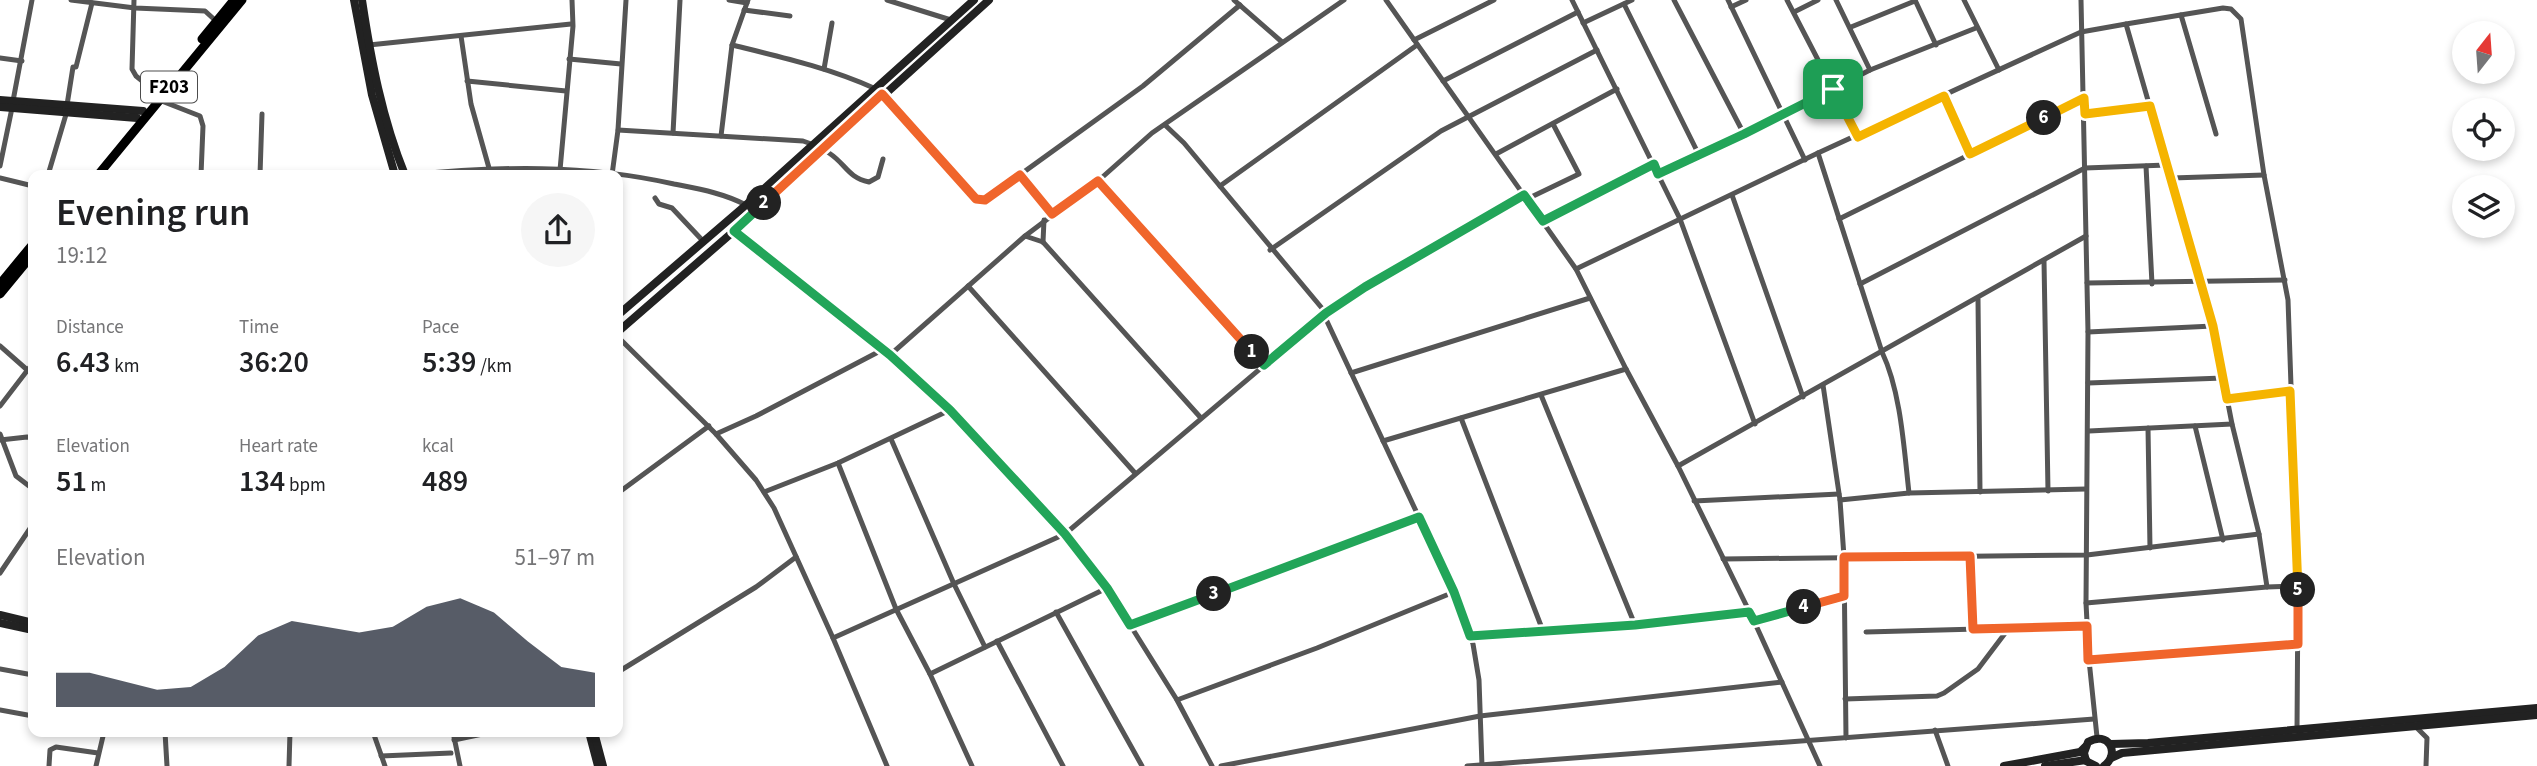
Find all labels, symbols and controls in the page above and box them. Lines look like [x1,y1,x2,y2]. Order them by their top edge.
north arrow [2452,21,2515,84]
map controls [2452,21,2515,238]
pin [1803,59,1863,119]
icon: arrive [1814,70,1852,108]
road number: F203 [141,72,197,102]
button: locate [2452,98,2515,161]
pin: 6 [2026,100,2062,136]
text: 6 [2038,104,2049,131]
button: layers [2452,175,2515,238]
text: Evening run [56,186,250,240]
pin: 2 [746,186,782,220]
text: 2 [758,189,769,216]
button: share [521,193,595,267]
text: 19:12 [56,239,107,272]
text: Distance [56,314,124,341]
text: Time [239,314,279,341]
text: Pace [422,314,459,341]
pin: 1 [1234,334,1270,370]
text: 1 [1246,338,1257,365]
text: 6.43 [56,341,110,384]
text: 36:20 [239,341,309,384]
text: 5:39 [422,341,476,384]
text: km [110,353,139,380]
text: /km [476,353,512,380]
text: Elevation [56,433,130,460]
text: Heart rate [239,433,318,460]
text: kcal [422,433,454,460]
text: 51 [56,460,87,503]
text: 134 [239,460,285,503]
text: 489 [422,460,468,503]
text: m [87,472,106,499]
text: bpm [285,472,326,499]
text: Elevation [56,541,146,574]
text: 51–97 m [515,541,595,574]
pin: 5 [2280,572,2316,608]
pin: 3 [1196,576,1232,612]
text: 5 [2292,576,2303,603]
text: 3 [1208,580,1219,607]
pin: 4 [1786,590,1822,624]
text: 4 [1798,593,1809,620]

